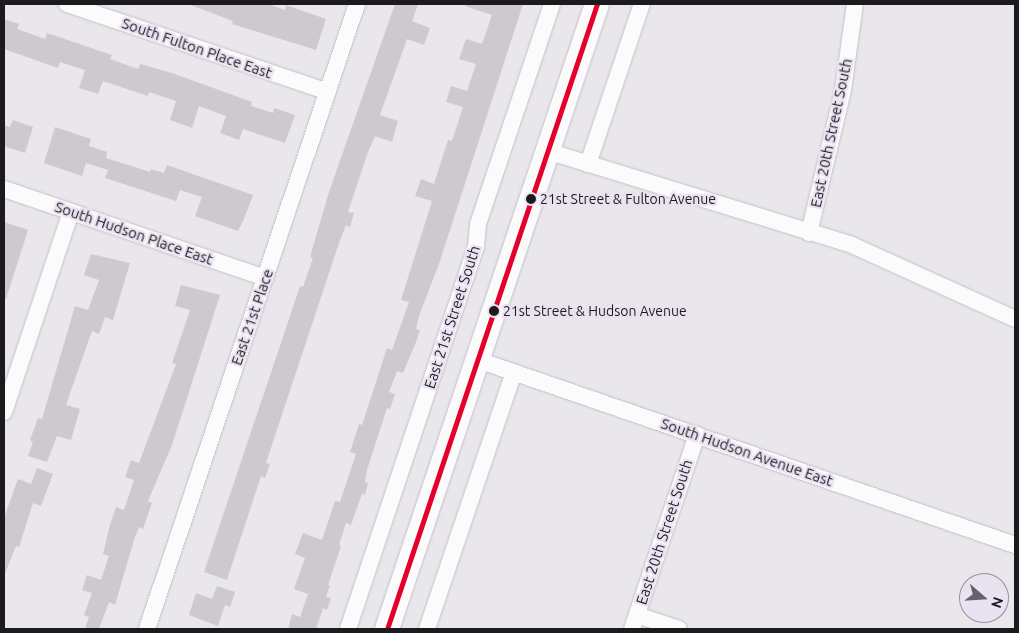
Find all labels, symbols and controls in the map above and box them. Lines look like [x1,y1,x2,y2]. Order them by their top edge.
street label: South Fulton Place East [120,14,274,82]
street label: East 20th Street South [806,57,856,209]
place label: 21st Street & Fulton Avenue [540,191,716,207]
marker: 21st Street & Fulton Avenue [526,194,536,204]
street label: South Hudson Place East [53,197,215,269]
street label: East 21st Street South [420,243,484,391]
street label: East 21st Place [227,267,277,367]
place label: 21st Street & Hudson Avenue [503,303,687,319]
marker: 21st Street & Hudson Avenue [489,306,499,316]
street label: South Hudson Avenue East [659,414,835,490]
street label: East 20th Street South [632,457,696,607]
north arrow [959,573,1009,623]
text: N [988,595,1007,610]

